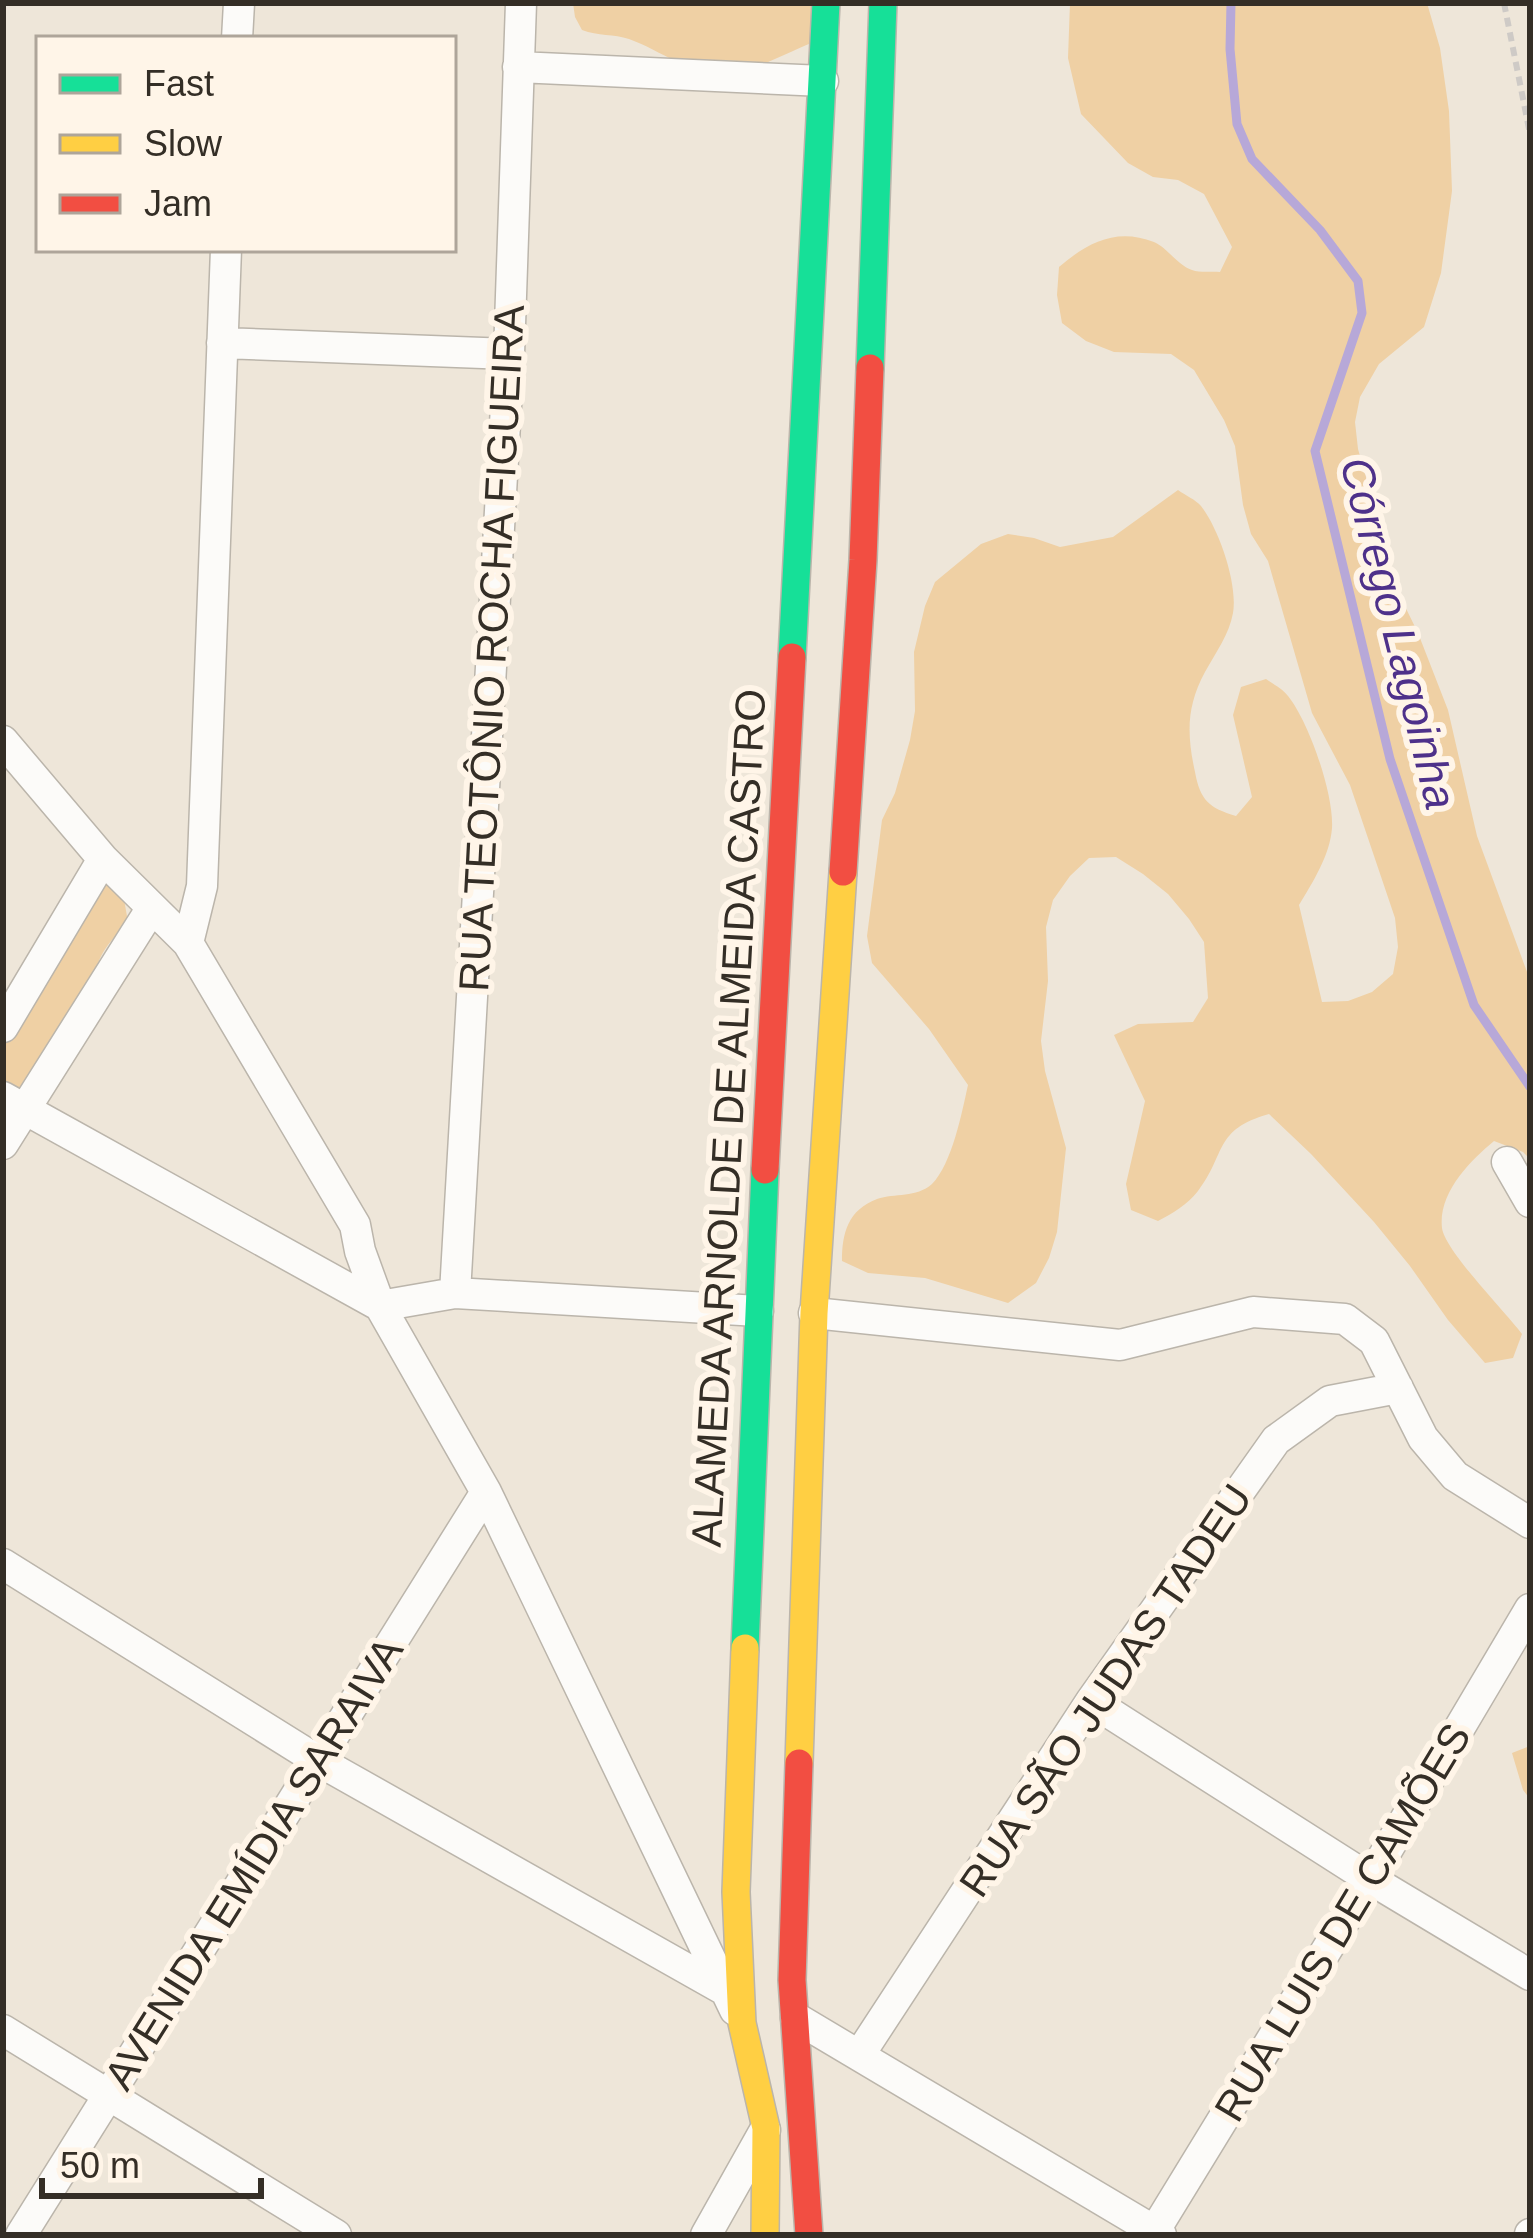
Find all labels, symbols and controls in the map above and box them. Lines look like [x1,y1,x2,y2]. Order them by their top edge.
legend [36,36,456,252]
text: Fast [144,63,214,104]
text: Slow [144,123,223,164]
text: Jam [144,183,212,224]
street label: RUA TEOTÔNIO ROCHA FIGUEIRA [450,303,533,993]
water label: Córrego Lagoinha [1330,452,1467,814]
street label: ALAMEDA ARNOLDE DE ALMEIDA CASTRO [683,688,774,1548]
street label: RUA SÃO JUDAS TADEU [950,1476,1261,1905]
street label: AVENIDA EMÍDIA SARAIVA [95,1629,412,2098]
street label: RUA LUIS DE CAMÕES [1205,1715,1480,2129]
scale bar [42,2124,261,2198]
text: 50 m [60,2145,140,2186]

